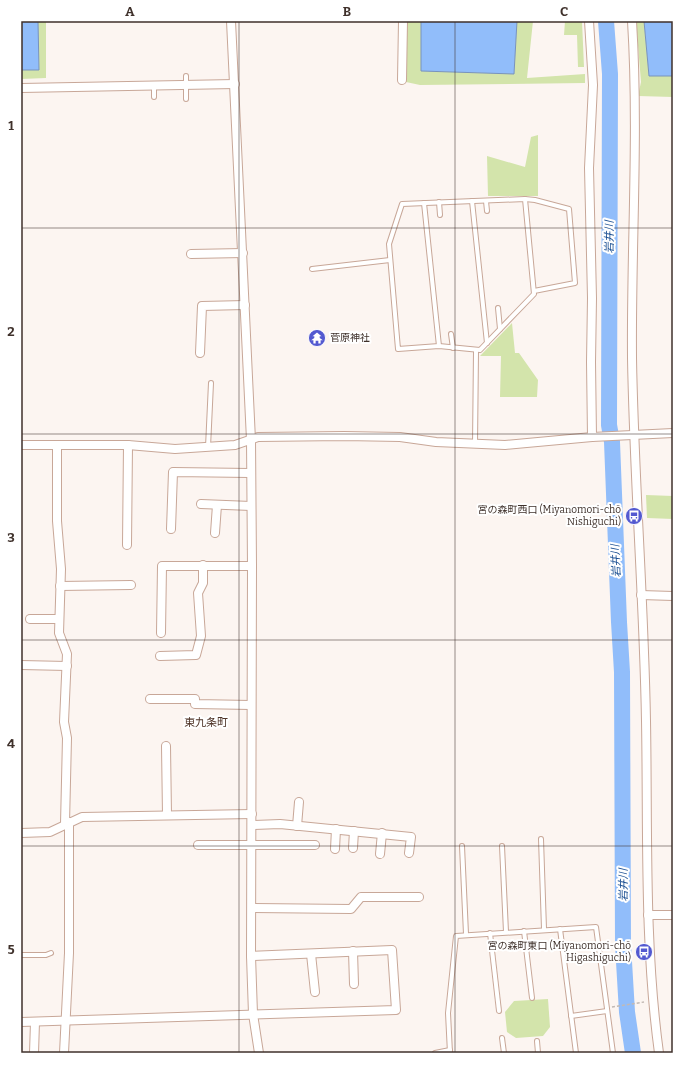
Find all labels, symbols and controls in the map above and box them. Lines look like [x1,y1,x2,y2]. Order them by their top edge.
text: A [125,4,135,19]
text: B [343,4,351,19]
text: C [560,4,568,19]
text: 1 [8,118,14,133]
water label: 岩井川 [603,220,616,254]
text: 2 [7,324,15,339]
temple icon: 菅原神社 [307,328,327,348]
place label: 菅原神社 [330,332,370,344]
place label: 宮の森町西口 (Miyanomori-chō Nishiguchi) [478,503,621,528]
bus stop icon: 宮の森町西口 (Miyanomori-chō Nishiguchi) [624,506,644,526]
text: 3 [7,530,15,545]
water label: 岩井川 [609,543,623,578]
district label: 東九条町 [184,716,228,729]
text: 4 [7,736,15,751]
water label: 岩井川 [617,868,630,902]
place label: 宮の森町東口 (Miyanomori-chō Higashiguchi) [488,939,631,964]
text: 5 [7,942,15,957]
bus stop icon: 宮の森町東口 (Miyanomori-chō Higashiguchi) [634,942,654,962]

